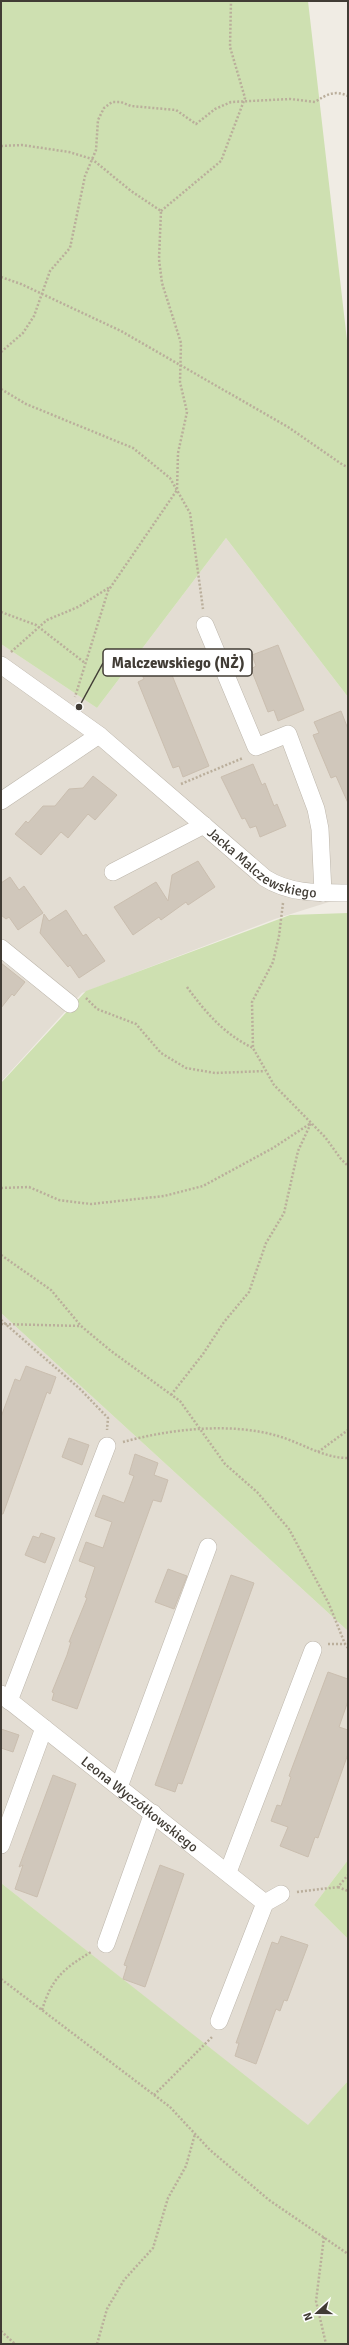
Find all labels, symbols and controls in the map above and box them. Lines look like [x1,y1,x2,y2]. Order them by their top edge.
callout: Malczewskiego (NŻ) [103,649,252,676]
text: Malczewskiego (NŻ) [111,654,245,672]
street label: Jacka Malczewskiego [204,824,317,901]
street label: Leona Wyczółkowskiego [78,1752,202,1855]
north arrow [297,2293,337,2333]
text: N [301,2311,316,2322]

